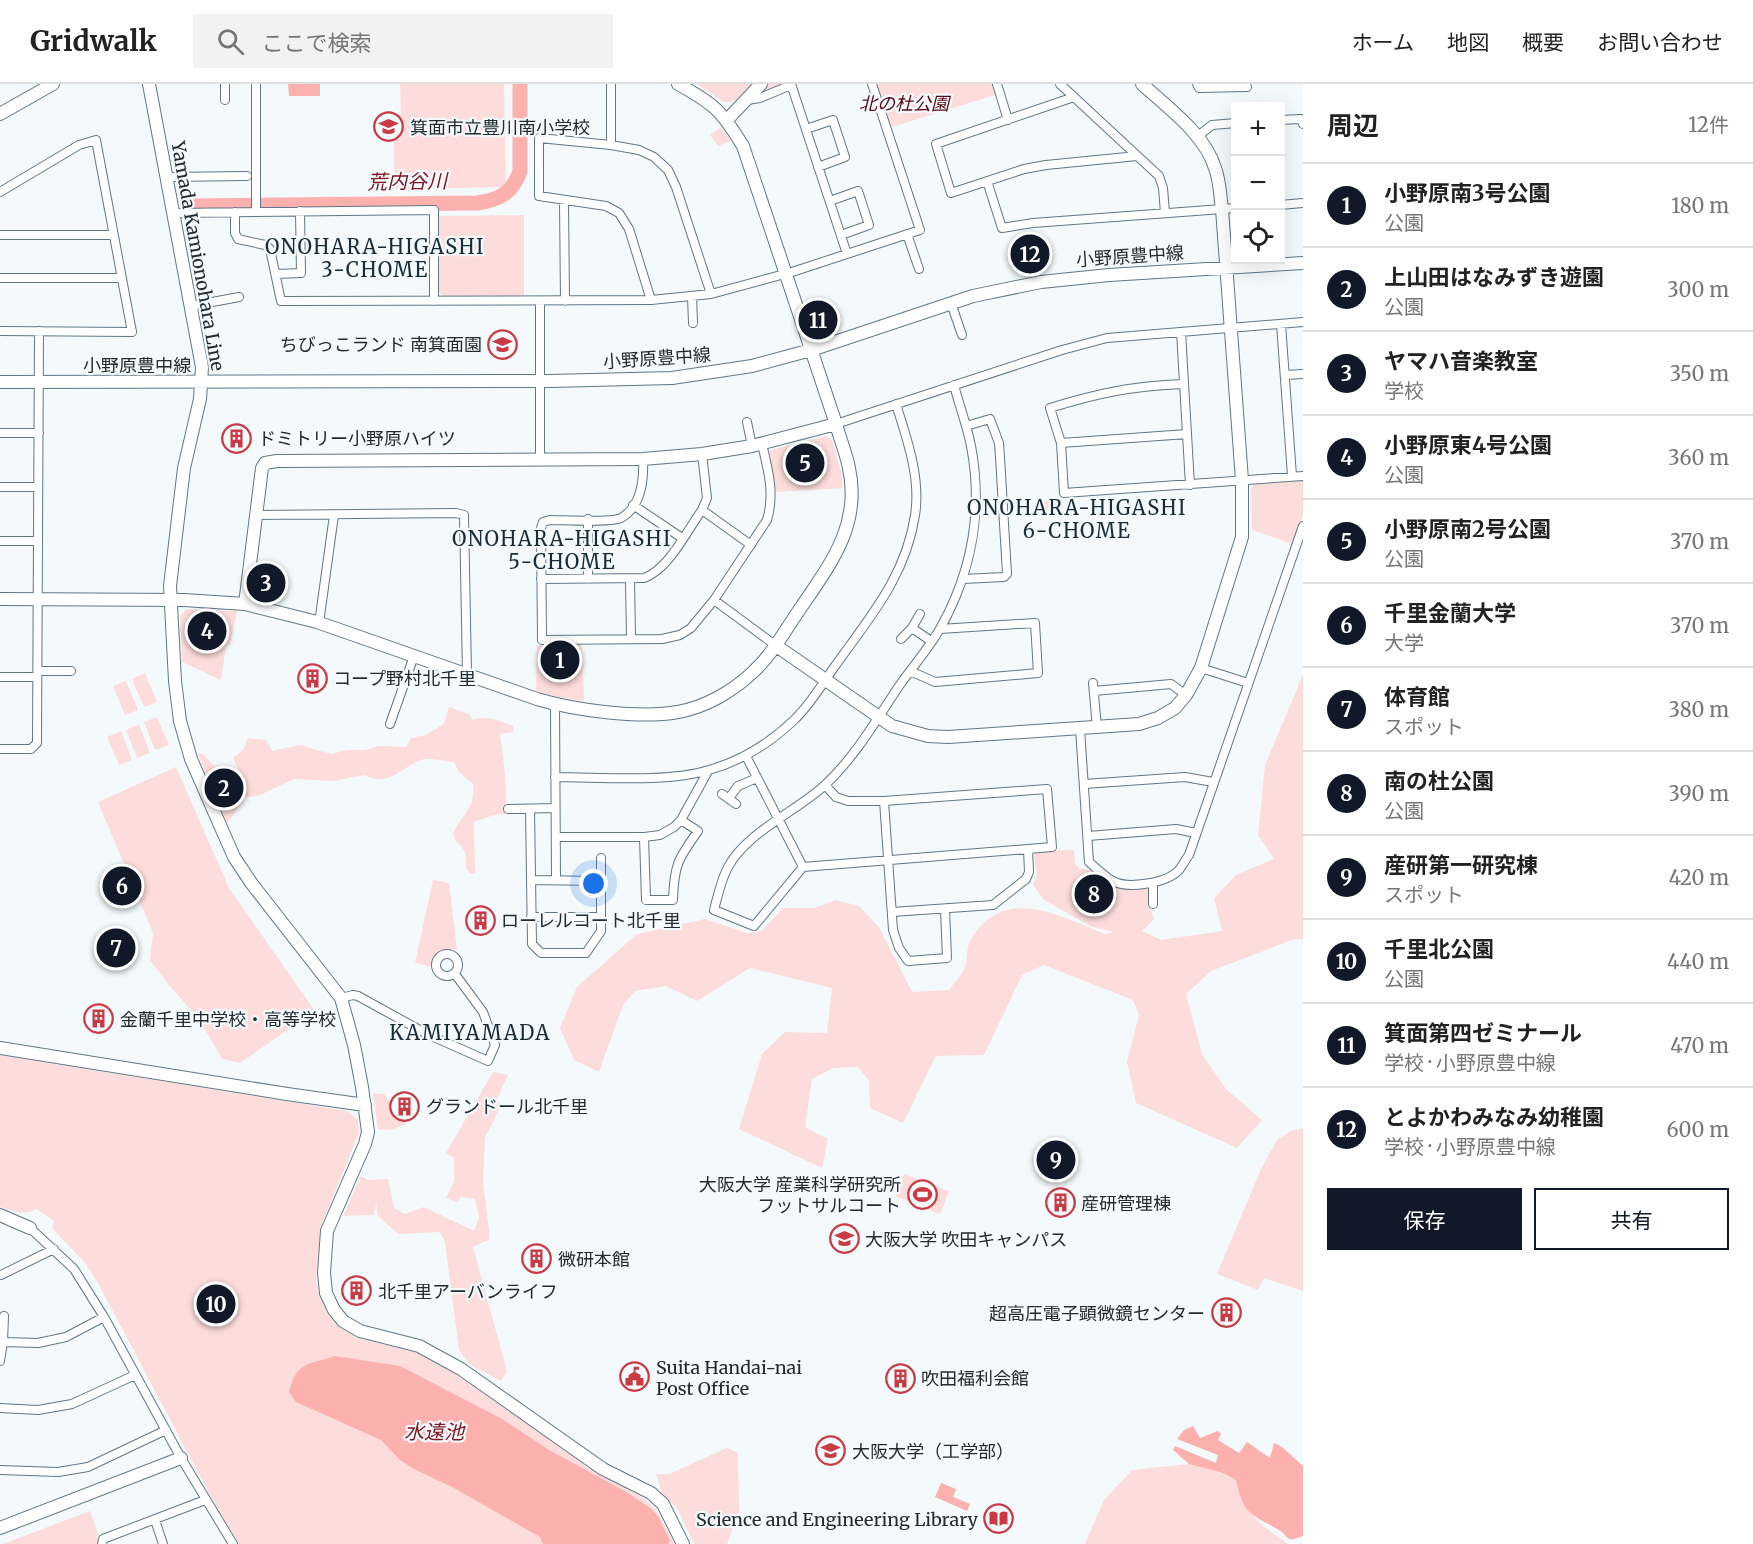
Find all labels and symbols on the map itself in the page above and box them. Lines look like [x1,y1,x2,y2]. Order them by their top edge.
park label: 北の杜公園 [859,92,952,115]
school or university icon: 箕面市立豊川南小学校 [373,111,405,143]
place label: 箕面市立豊川南小学校 [410,116,590,139]
street label: Yamada Kamionohara Line [166,138,230,373]
water label: 荒内谷川 [367,168,449,194]
pin: 12 [1010,232,1050,276]
district label: ONOHARA-HIGASHI 3-CHOME [265,234,485,282]
street label: 小野原豊中線 [1075,241,1185,271]
pin: 11 [798,298,838,342]
school or university icon: ちびっこランド 南箕面園 [487,328,519,360]
place label: ちびっこランド 南箕面園 [280,333,482,356]
street label: 小野原豊中線 [602,343,712,373]
street label: 小野原豊中線 [83,354,191,377]
building icon: ドミトリー小野原ハイツ [221,422,253,454]
place label: ドミトリー小野原ハイツ [258,427,456,450]
pin: 5 [786,440,824,485]
district label: ONOHARA-HIGASHI 6-CHOME [967,495,1187,543]
district label: ONOHARA-HIGASHI 5-CHOME [452,526,672,574]
pin: 3 [246,560,286,606]
pin: 4 [188,608,226,654]
pin: 1 [540,638,580,682]
building icon: コープ野村北千里 [296,662,328,694]
place label: コープ野村北千里 [333,667,476,690]
pin: 2 [204,766,244,810]
pin: 6 [102,864,142,908]
your location [579,869,608,898]
pin: 8 [1074,872,1114,916]
building icon: ローレルコート北千里 [464,904,496,936]
place label: ローレルコート北千里 [501,909,681,932]
pin: 7 [96,926,136,970]
building icon: 金蘭千里中学校・高等学校 [83,1003,115,1035]
place label: 金蘭千里中学校・高等学校 [120,1008,336,1031]
district label: KAMIYAMADA [389,1020,551,1045]
building icon: グランドール北千里 [389,1090,421,1122]
place label: グランドール北千里 [426,1095,588,1118]
pin: 9 [1036,1138,1076,1182]
place label: 大阪大学 産業科学研究所 フットサルコート [699,1173,901,1217]
sports icon: 大阪大学 産業科学研究所 フットサルコート [906,1178,938,1210]
building icon: 産研管理棟 [1044,1187,1076,1219]
place label: 産研管理棟 [1081,1192,1171,1215]
school or university icon: 大阪大学 吹田キャンパス [828,1223,860,1255]
place label: 大阪大学 吹田キャンパス [865,1228,1067,1251]
building icon: 微研本館 [521,1243,553,1275]
place label: 微研本館 [558,1248,630,1271]
building icon: 北千里アーバンライフ [341,1275,373,1307]
place label: 北千里アーバンライフ [378,1280,558,1303]
pin: 10 [196,1282,236,1326]
building icon: 超高圧電子顕微鏡センター [1210,1297,1242,1329]
place label: 超高圧電子顕微鏡センター [989,1302,1205,1325]
place label: Suita Handai-nai Post Office [656,1356,802,1400]
public building icon: Suita Handai-nai Post Office [619,1361,651,1393]
building icon: 吹田福利会館 [884,1362,916,1394]
place label: 吹田福利会館 [921,1367,1029,1390]
water label: 水遠池 [404,1419,466,1444]
school or university icon: 大阪大学（工学部） [815,1435,847,1467]
place label: 大阪大学（工学部） [852,1440,1014,1463]
library icon: Science and Engineering Library [983,1503,1015,1535]
place label: Science and Engineering Library [696,1508,979,1531]

